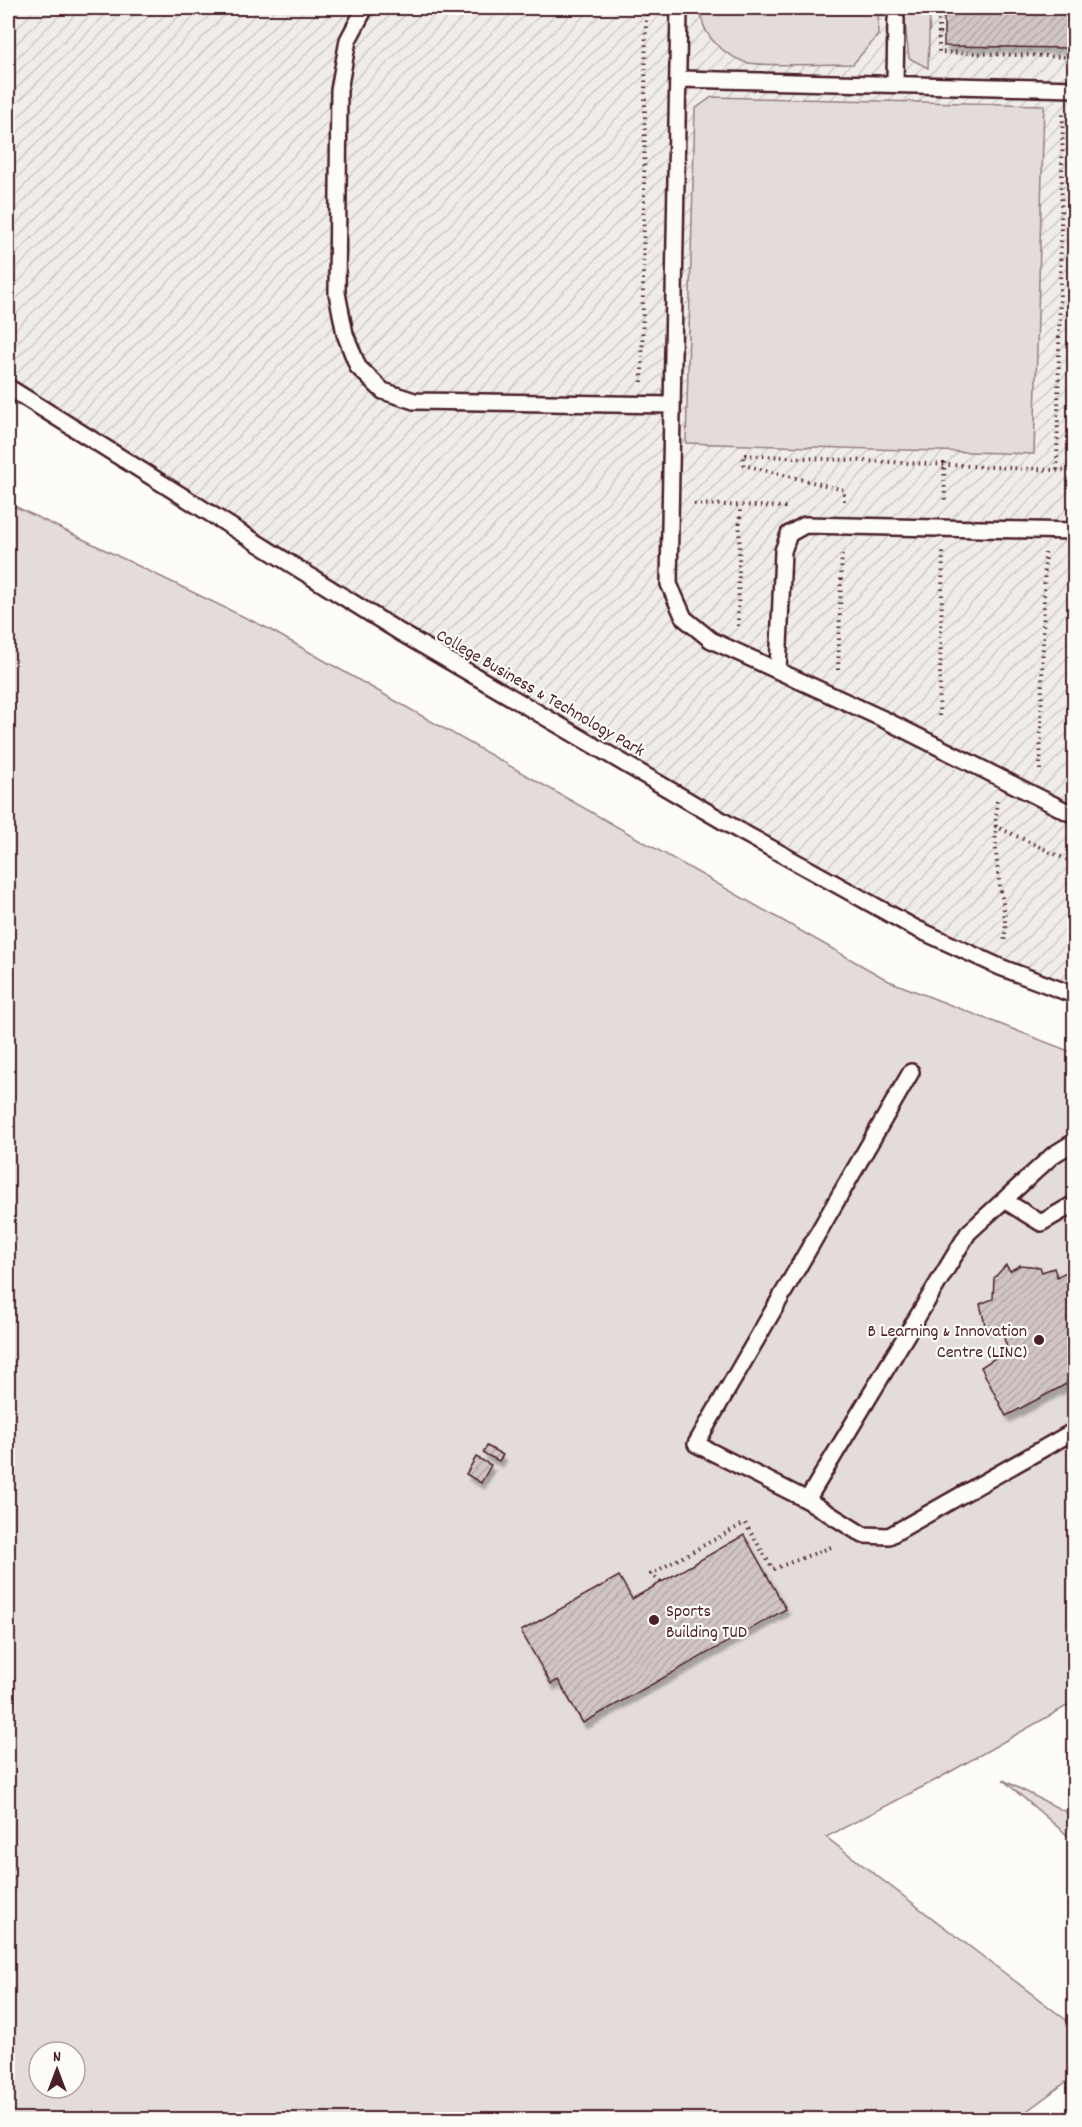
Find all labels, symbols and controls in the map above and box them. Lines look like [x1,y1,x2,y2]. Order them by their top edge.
street label: College Business & Technology Park [431,624,649,764]
place label: B Learning & Innovation Centre (LINC) [868,1320,1027,1366]
marker: B Learning & Innovation Centre (LINC) [1032,1333,1046,1347]
place label: Sports Building TUD [666,1600,747,1646]
marker: Sports Building TUD [647,1613,661,1627]
north arrow [27,2040,87,2100]
text: N [53,2046,61,2069]

